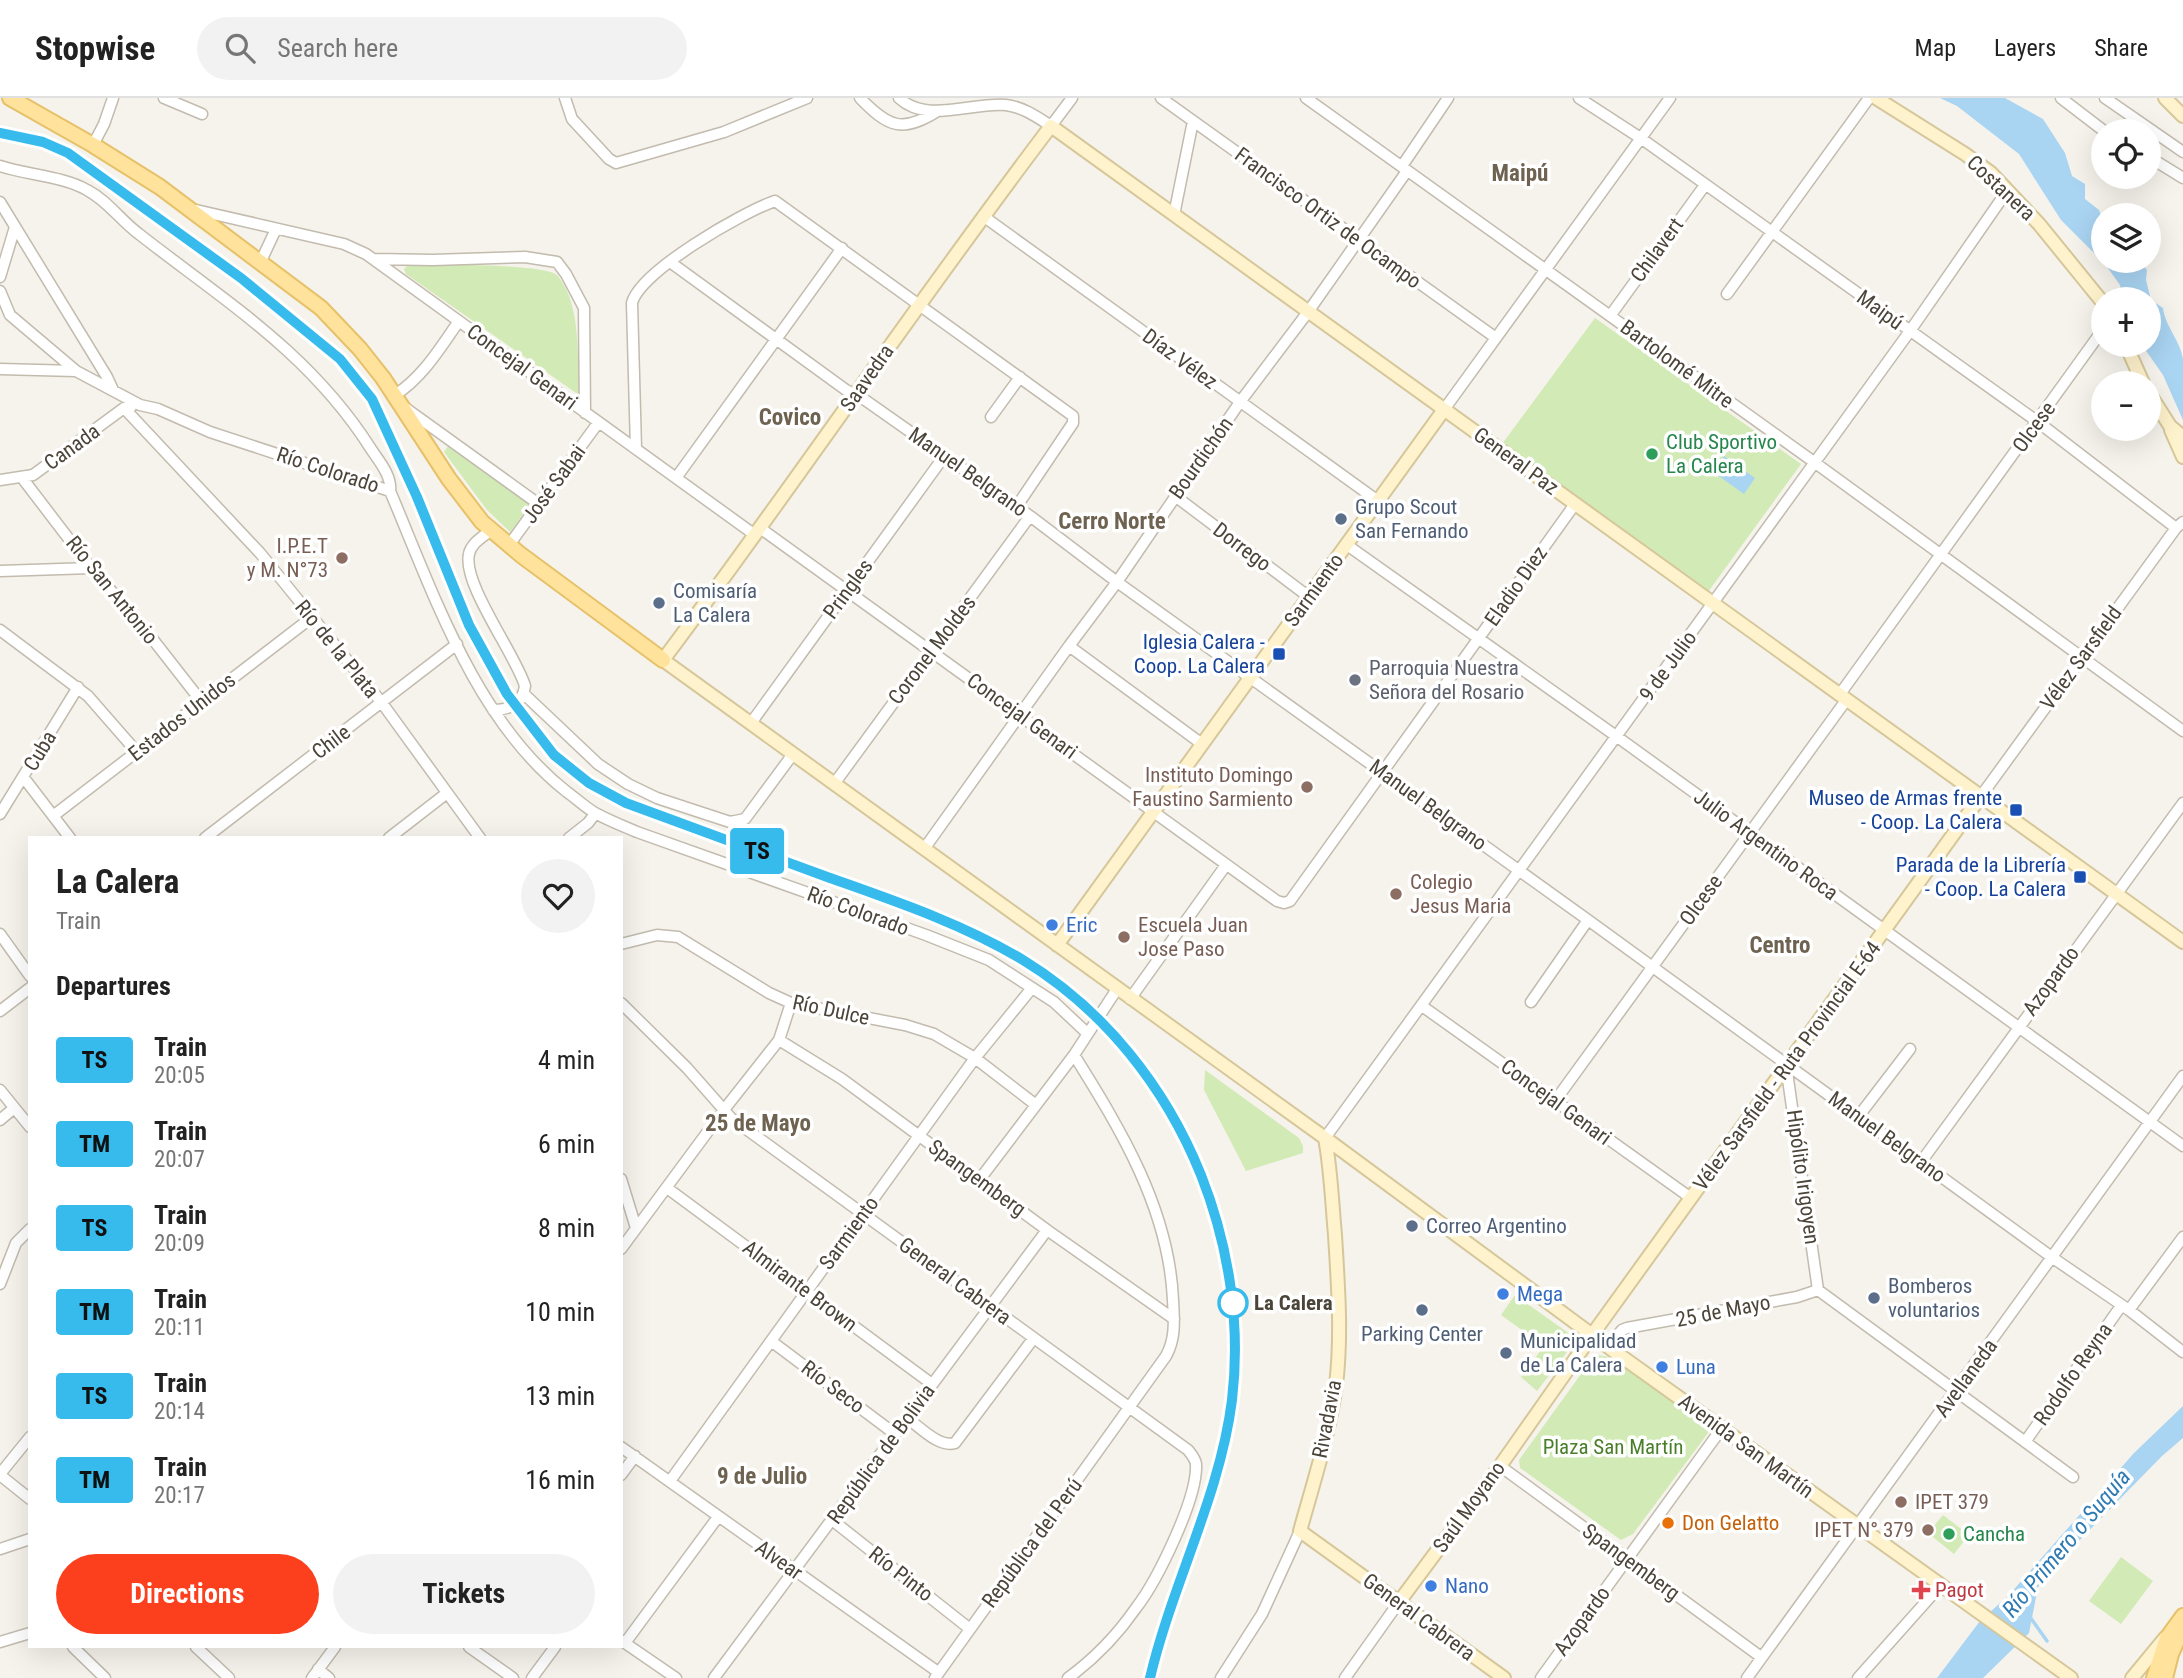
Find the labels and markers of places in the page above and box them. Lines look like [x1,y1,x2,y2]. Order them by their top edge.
place label: Club Sportivo La Calera [1666,430,1777,478]
marker: Club Sportivo La Calera [1644,446,1660,462]
place label: Grupo Scout San Fernando [1355,495,1468,543]
marker: Grupo Scout San Fernando [1333,511,1349,527]
place label: I.P.E.T y M. N°73 [247,534,328,582]
marker: I.P.E.T y M. N°73 [334,550,350,566]
place label: Comisaría La Calera [673,579,757,627]
marker: Comisaría La Calera [651,595,667,611]
place label: Iglesia Calera - Coop. La Calera [1134,630,1265,678]
marker: Iglesia Calera - Coop. La Calera [1271,646,1287,662]
place label: Parroquia Nuestra Señora del Rosario [1369,656,1524,704]
marker: Parroquia Nuestra Señora del Rosario [1347,672,1363,688]
place label: Instituto Domingo Faustino Sarmiento [1132,763,1293,811]
marker: Instituto Domingo Faustino Sarmiento [1299,779,1315,795]
place label: Museo de Armas frente - Coop. La Calera [1808,786,2002,834]
marker: Museo de Armas frente - Coop. La Calera [2008,802,2024,818]
place label: Parada de la Librería - Coop. La Calera [1896,853,2066,901]
marker: Parada de la Librería - Coop. La Calera [2072,869,2088,885]
place label: Colegio Jesus Maria [1410,870,1511,918]
marker: Colegio Jesus Maria [1388,886,1404,902]
place label: Eric [1066,913,1097,937]
place label: Escuela Juan Jose Paso [1138,913,1248,961]
marker: Eric [1044,917,1060,933]
marker: Escuela Juan Jose Paso [1116,929,1132,945]
place label: Correo Argentino [1426,1214,1567,1238]
marker: Correo Argentino [1404,1218,1420,1234]
place label: Bomberos voluntarios [1888,1274,1980,1322]
place label: Mega [1517,1282,1563,1306]
marker: Mega [1495,1286,1511,1302]
marker: La Calera [1218,1288,1248,1318]
marker: Bomberos voluntarios [1866,1290,1882,1306]
place label: La Calera [1254,1291,1333,1315]
marker: Parking Center [1414,1302,1430,1318]
place label: Parking Center [1361,1322,1483,1346]
place label: Municipalidad de La Calera [1520,1329,1636,1377]
marker: Municipalidad de La Calera [1498,1345,1514,1361]
place label: Luna [1676,1355,1716,1379]
marker: Luna [1654,1359,1670,1375]
place label: IPET 379 [1915,1490,1989,1514]
marker: IPET 379 [1893,1494,1909,1510]
place label: Don Gelatto [1682,1511,1779,1535]
marker: Don Gelatto [1660,1515,1676,1531]
place label: IPET N° 379 [1814,1518,1914,1542]
marker: IPET N° 379 [1920,1522,1936,1538]
place label: Cancha [1963,1522,2025,1546]
marker: Cancha [1941,1526,1957,1542]
place label: Nano [1445,1574,1489,1598]
marker: Nano [1423,1578,1439,1594]
place label: Pagot [1935,1578,1984,1602]
marker: Pagot [1913,1582,1929,1598]

